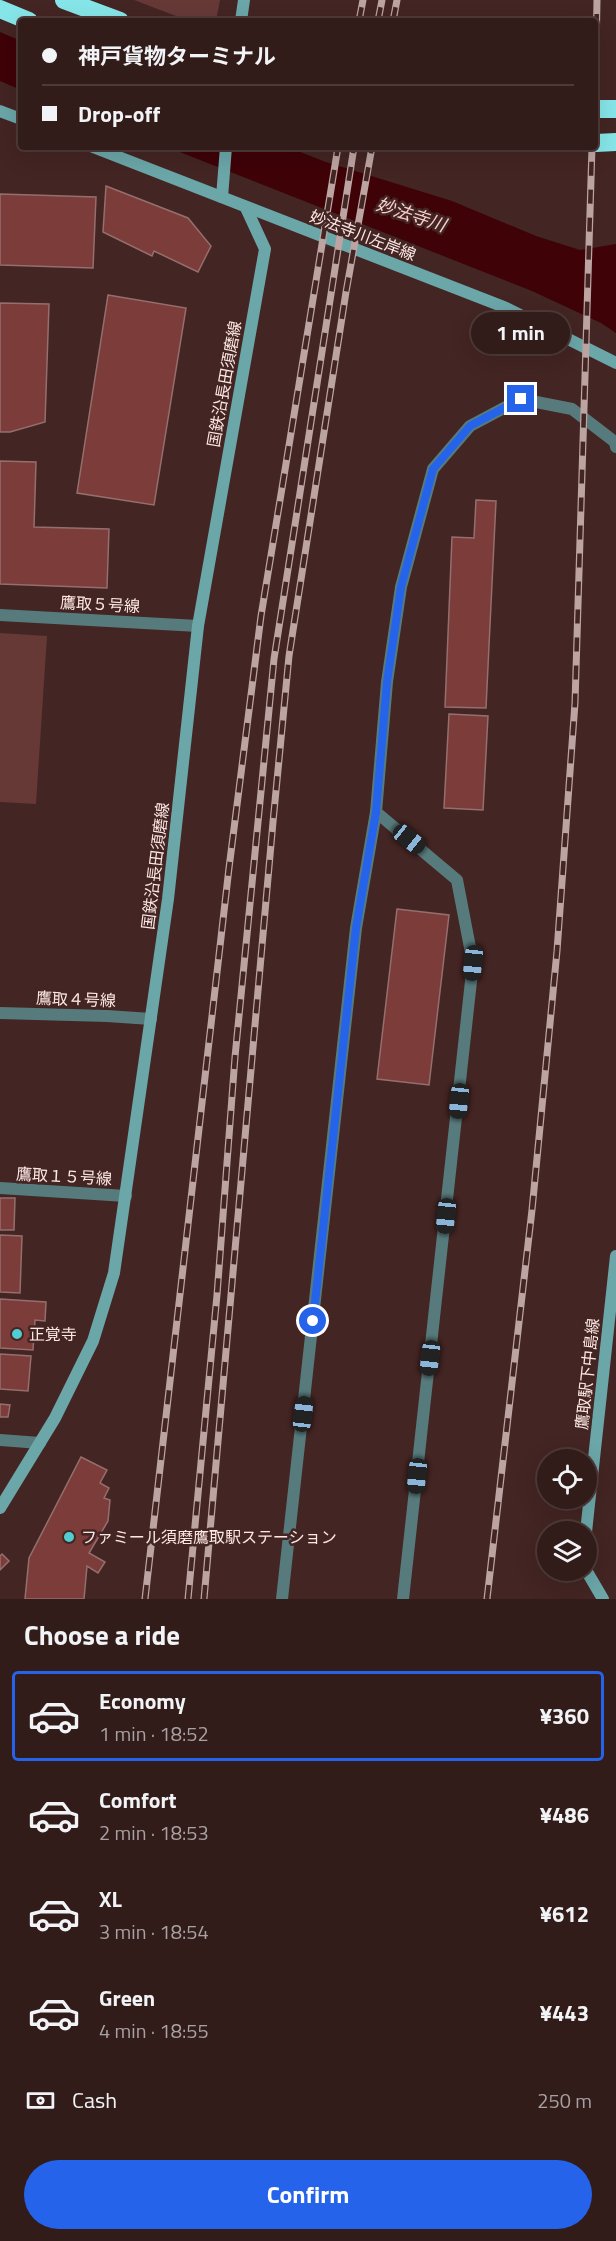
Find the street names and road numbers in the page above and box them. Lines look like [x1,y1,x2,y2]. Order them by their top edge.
street label: 妙法寺川左岸線 [306,204,420,266]
street label: 国鉄沿長田須磨線 [201,319,247,449]
street label: 鷹取５号線 [59,590,141,618]
street label: 国鉄沿長田須磨線 [135,801,175,931]
street label: 鷹取４号線 [36,986,116,1012]
street label: 鷹取１５号線 [15,1162,113,1190]
street label: 鷹取駅下中島線 [569,1317,605,1431]

